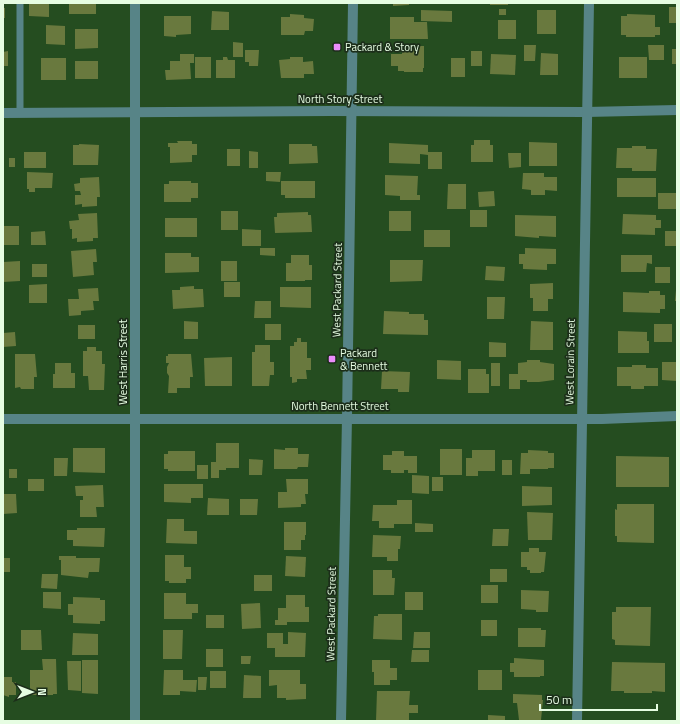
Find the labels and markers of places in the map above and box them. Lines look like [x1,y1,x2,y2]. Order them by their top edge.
place label: Packard & Story [345,39,420,55]
marker: Packard & Story [332,42,342,52]
place label: Packard & Bennett [340,345,388,374]
marker: Packard & Bennett [327,354,337,364]

